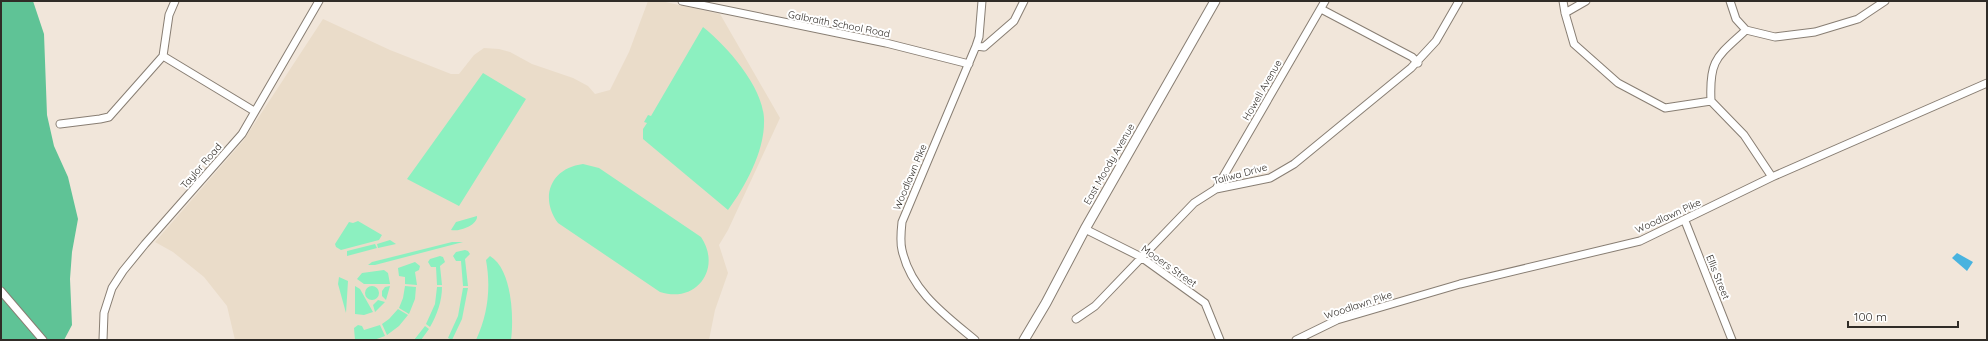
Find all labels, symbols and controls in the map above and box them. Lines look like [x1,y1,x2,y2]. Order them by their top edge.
street label: Galbraith School Road [787,8,891,40]
street label: Howell Avenue [1239,57,1285,123]
street label: East Moody Avenue [1080,121,1138,207]
street label: Taylor Road [178,140,224,192]
street label: Woodlawn Pike [890,142,930,212]
street label: Taliwa Drive [1211,160,1269,188]
street label: Woodlawn Pike [1633,196,1703,236]
street label: Mooers Street [1139,242,1200,290]
street label: Ellis Street [1703,253,1733,302]
street label: Woodlawn Pike [1322,288,1394,322]
scale bar [1848,303,1958,329]
text: 100 m [1854,309,1887,324]

